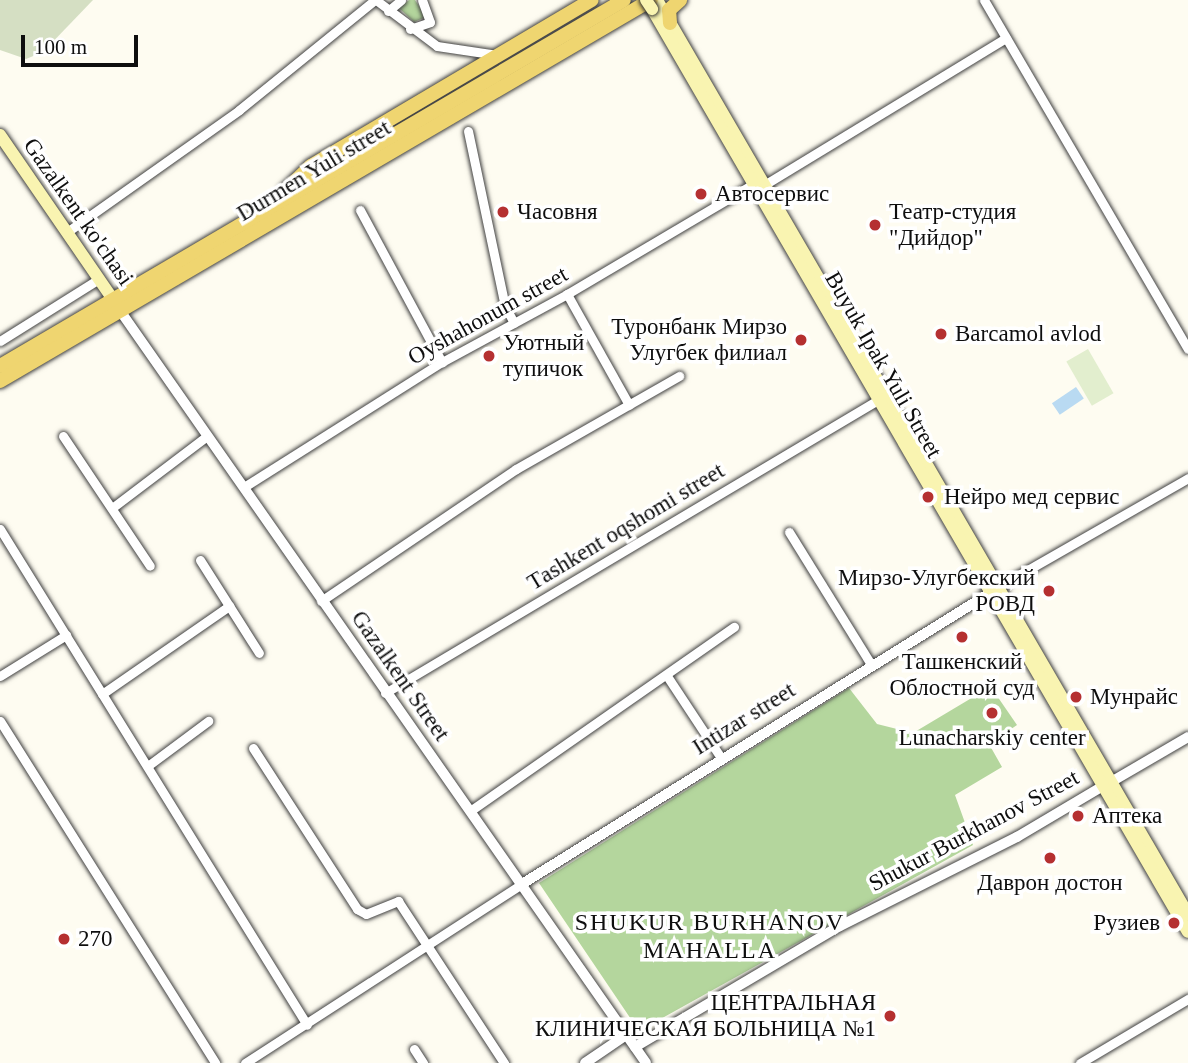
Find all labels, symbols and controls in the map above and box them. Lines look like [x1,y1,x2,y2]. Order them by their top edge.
scale bar [24,21,142,65]
text: 100 m [34,35,87,59]
street label: Durmen Yuli street [232,114,396,228]
street label: Gazalkent ko'chasi [17,133,139,291]
place label: Автосервис [715,180,829,208]
marker: Автосервис [693,186,709,202]
place label: Часовня [517,198,598,226]
place label: Театр-студия "Дийдор" [889,198,1016,252]
marker: Часовня [495,204,511,220]
marker: Театр-студия "Дийдор" [867,217,883,233]
street label: Oyshahonum street [403,261,573,371]
street label: Buyuk Ipak Yuli Street [818,267,948,463]
place label: Туронбанк Мирзо Улугбек филиал [611,313,787,367]
place label: Barcamol avlod [955,320,1101,348]
marker: Barcamol avlod [933,326,949,342]
place label: Уютный тупичок [503,329,584,383]
marker: Туронбанк Мирзо Улугбек филиал [793,332,809,348]
marker: Уютный тупичок [481,348,497,364]
street label: Tаshkent oqshomi street [523,457,729,597]
place label: Нейро мед сервис [944,483,1119,511]
marker: Нейро мед сервис [918,487,938,507]
place label: Мирзо-Улугбекский РОВД [838,564,1035,618]
marker: Мирзо-Улугбекский РОВД [1041,583,1057,599]
street label: Gazalkent Street [345,606,455,746]
marker: Ташкенский Облостной суд [954,629,970,645]
place label: Ташкенский Облостной суд [889,648,1035,702]
street label: Intizаr street [688,677,800,761]
place label: Мунрайс [1090,683,1178,711]
marker: Мунрайс [1068,689,1084,705]
marker: Lunacharskiy center [984,705,1000,721]
place label: Lunacharskiy center [898,724,1086,752]
street label: Shukur Burkhanov Street [864,764,1084,898]
place label: Аптека [1092,802,1162,830]
marker: Аптека [1070,808,1086,824]
marker: Даврон достон [1042,850,1058,866]
place label: Даврон достон [977,869,1123,897]
district label: SHUKUR BURHANOV MAHALLA [577,909,843,965]
place label: Рузиев [1093,909,1160,937]
marker: Рузиев [1166,915,1182,931]
place label: 270 [78,925,112,953]
marker: 270 [56,931,72,947]
place label: ЦЕНТРАЛЬНАЯ КЛИНИЧЕСКАЯ БОЛЬНИЦА №1 [535,989,876,1043]
marker: ЦЕНТРАЛЬНАЯ КЛИНИЧЕСКАЯ БОЛЬНИЦА №1 [882,1008,898,1024]

